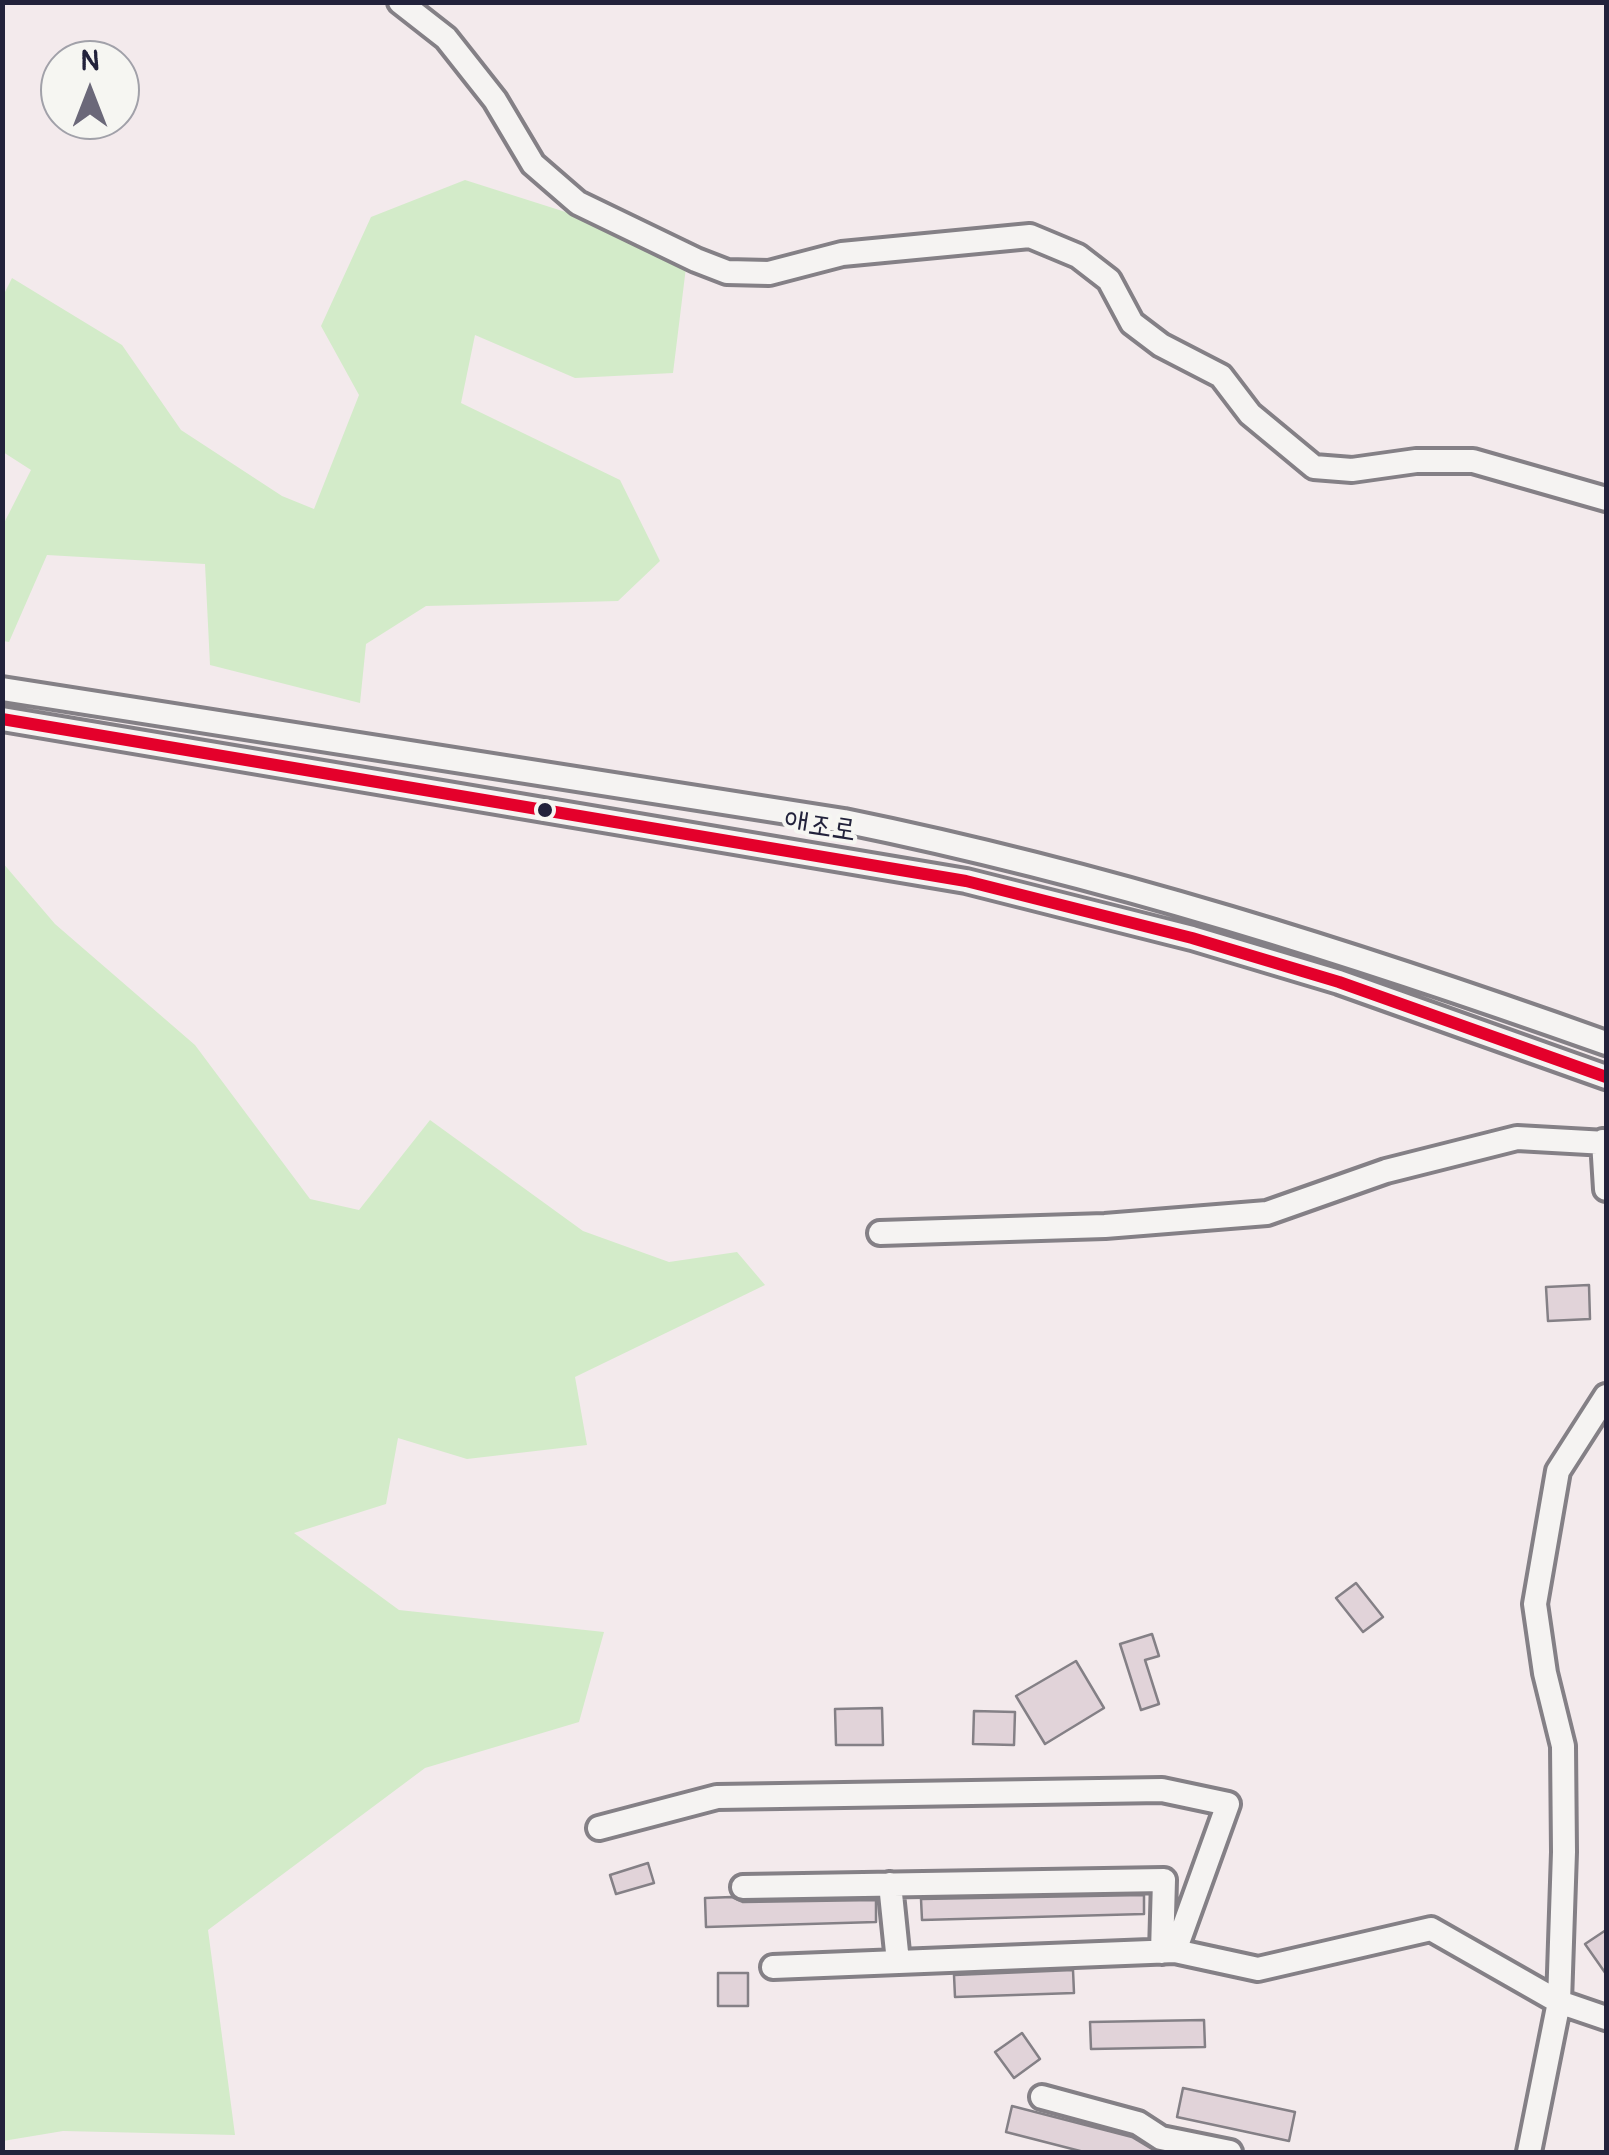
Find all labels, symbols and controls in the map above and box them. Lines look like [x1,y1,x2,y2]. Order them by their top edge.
north arrow [40,40,140,140]
text: N [81,44,99,79]
unlabelled marker [535,800,555,820]
street label: 애조로 [781,804,859,850]

